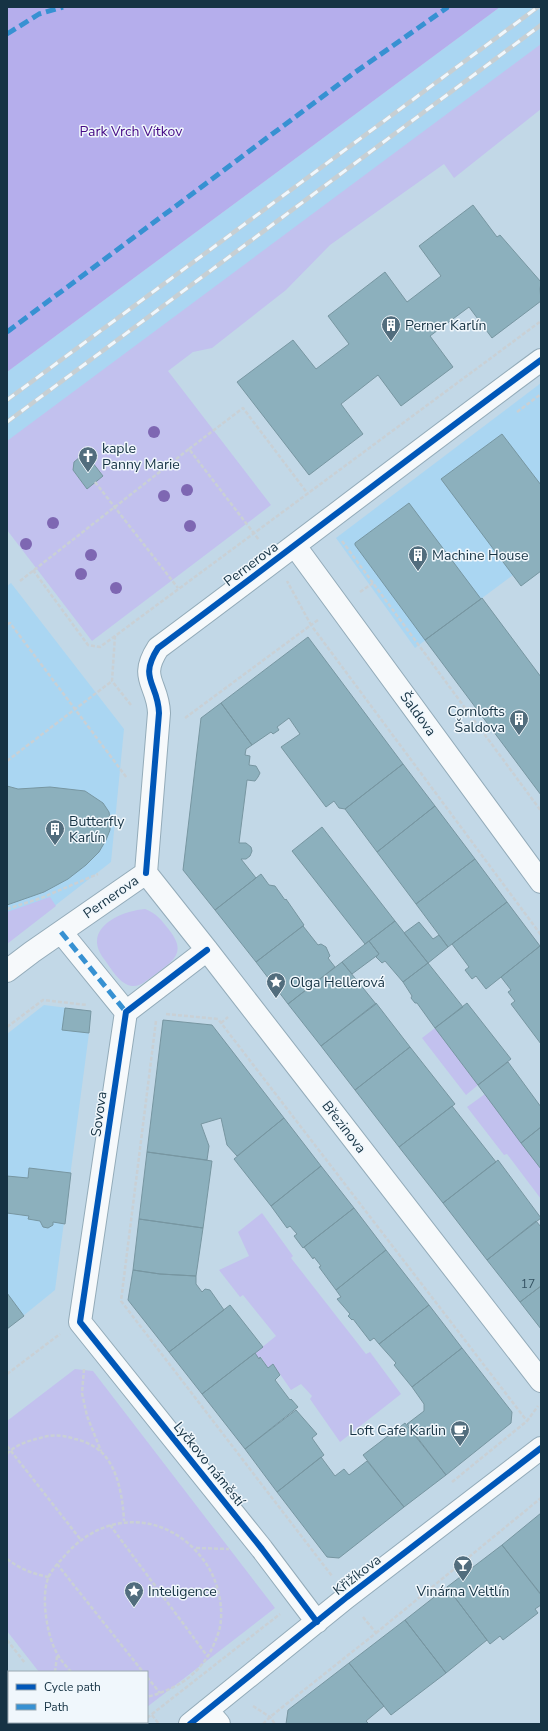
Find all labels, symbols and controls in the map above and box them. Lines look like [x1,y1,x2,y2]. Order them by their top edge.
park label: Park Vrch Vítkov [80,122,183,141]
building icon: Perner Karlín [380,314,402,342]
place label: Perner Karlín [405,316,487,335]
place label: kaple Panny Marie [102,439,180,474]
church icon: kaple Panny Marie [77,445,99,473]
street label: Pernerova [220,537,282,591]
building icon: Machine House [407,544,429,572]
place label: Machine House [432,546,529,565]
street label: Šaldova [395,688,441,740]
place label: Cornlofts Šaldova [448,702,505,737]
building icon: Cornlofts Šaldova [508,708,530,736]
place label: Butterfly Karlín [69,812,125,847]
building icon: Butterfly Karlín [44,818,66,846]
street label: Pernerova [80,871,142,923]
place icon: Olga Hellerová [265,971,287,999]
place label: Olga Hellerová [290,973,385,992]
street label: Sovova [86,1090,112,1138]
street label: Březinova [318,1097,370,1157]
house number: 17 [521,1276,535,1292]
street label: Lyčkovo náměstí [169,1418,249,1511]
cafe icon: Loft Cafe Karlin [449,1419,471,1447]
place label: Loft Cafe Karlin [349,1421,446,1440]
street label: Křižíkova [329,1550,385,1600]
bar icon: Vinárna Veltlín [452,1554,474,1582]
place icon: Inteligence [123,1580,145,1608]
place label: Inteligence [148,1582,217,1601]
place label: Vinárna Veltlín [416,1582,509,1601]
legend [8,1671,148,1723]
text: Cycle path [44,1679,101,1695]
text: Path [44,1699,69,1715]

